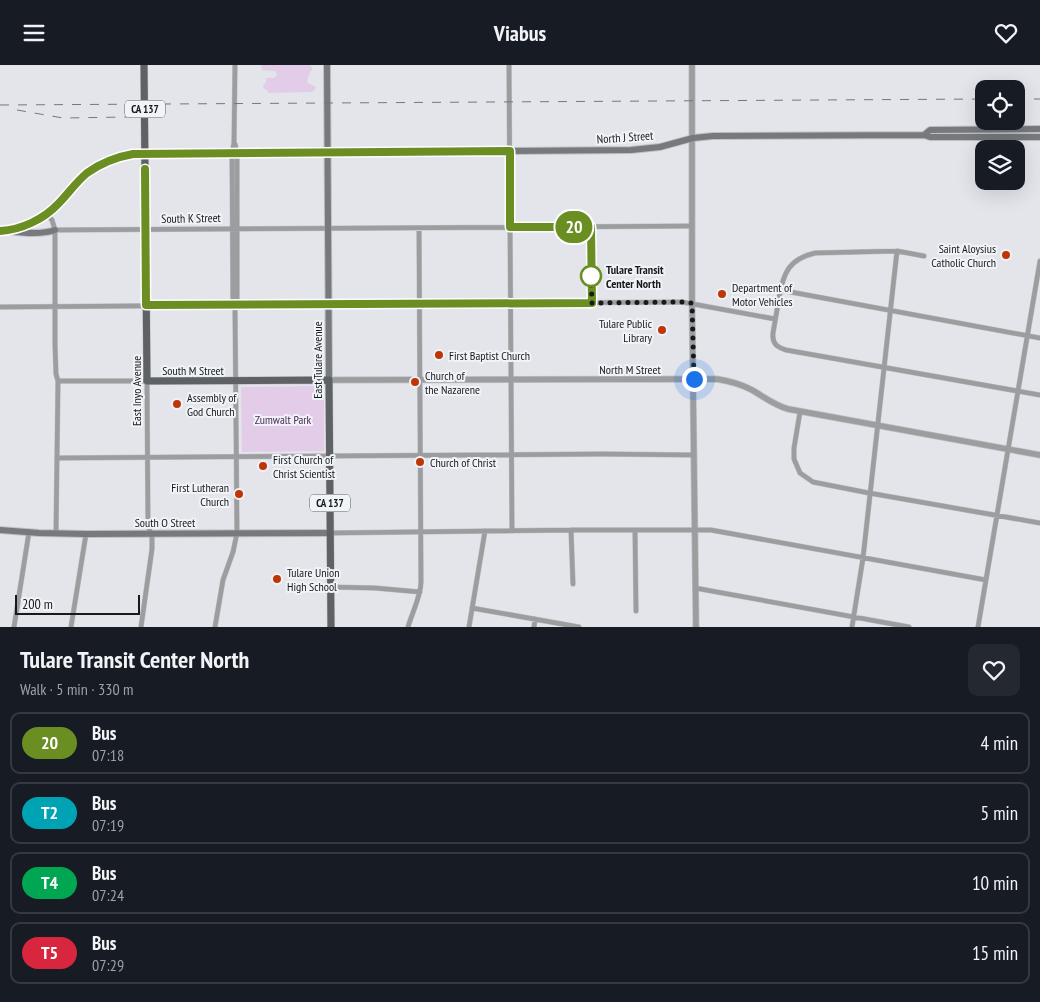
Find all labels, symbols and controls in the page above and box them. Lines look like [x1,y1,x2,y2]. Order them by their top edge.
icon: menu [20,19,48,47]
text: Viabus [494,19,546,47]
icon: heart [992,19,1020,47]
map controls [975,80,1025,190]
button: locate [975,80,1025,130]
road number: CA 137 [125,101,165,117]
street label: North J Street [596,127,654,146]
button: layers [975,140,1025,190]
street label: South K Street [161,210,222,226]
line badge: 20 [552,211,596,243]
text: 20 [565,215,583,238]
place label: Saint Aloysius Catholic Church [931,241,996,270]
marker: Saint Aloysius Catholic Church [1000,249,1012,261]
place label: Tulare Transit Center North [606,262,664,291]
marker: Tulare Transit Center North [580,265,602,287]
place label: Department of Motor Vehicles [732,280,793,309]
marker: Department of Motor Vehicles [716,288,728,300]
place label: Tulare Public Library [599,316,653,345]
street label: East Tulare Avenue [310,321,325,399]
marker: Tulare Public Library [656,324,668,336]
place label: First Baptist Church [449,348,530,363]
marker: First Baptist Church [433,349,445,361]
street label: East Inyo Avenue [129,356,144,426]
street label: North M Street [599,362,661,377]
street label: South M Street [162,363,225,378]
your location [682,367,707,392]
place label: Church of the Nazarene [425,368,480,397]
marker: Church of the Nazarene [409,376,421,388]
place label: Assembly of God Church [187,390,237,419]
marker: Assembly of God Church [171,398,183,410]
park label: Zumwalt Park [255,412,312,427]
place label: First Church of Christ Scientist [273,452,336,481]
place label: Church of Christ [430,455,497,470]
marker: Church of Christ [414,456,426,468]
marker: First Church of Christ Scientist [257,460,269,472]
place label: First Lutheran Church [171,480,229,509]
marker: First Lutheran Church [233,488,245,500]
road number: CA 137 [310,494,350,511]
street label: South O Street [135,515,196,530]
place label: Tulare Union High School [287,565,340,594]
marker: Tulare Union High School [271,573,283,585]
scale bar [15,592,140,615]
text: 200 m [22,595,53,613]
text: Tulare Transit Center North [20,644,249,675]
button: heart [968,644,1020,696]
text: Walk · 5 min · 330 m [20,679,133,699]
text: Bus [92,721,116,745]
text: 20 [41,731,58,754]
text: 4 min [981,731,1018,755]
text: 07:18 [92,745,124,765]
text: Bus [92,791,116,815]
text: T2 [41,801,58,824]
text: 5 min [981,801,1018,825]
text: 07:19 [92,815,124,835]
text: Bus [92,861,116,885]
text: T4 [41,871,58,894]
text: 10 min [972,871,1018,895]
text: 07:24 [92,885,124,905]
text: Bus [92,931,116,955]
text: T5 [41,941,58,964]
text: 15 min [972,941,1018,965]
text: 07:29 [92,955,124,975]

